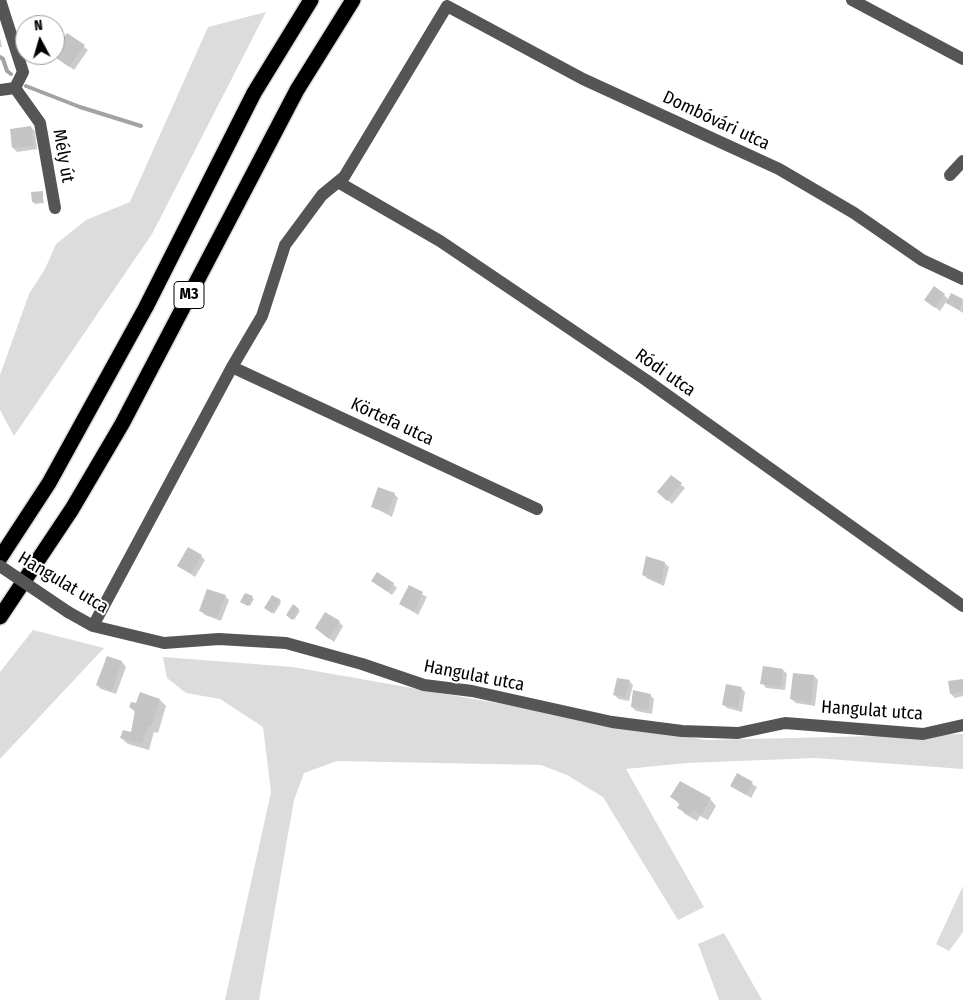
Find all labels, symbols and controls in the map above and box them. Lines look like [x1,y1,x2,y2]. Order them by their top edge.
north arrow [15,15,65,65]
text: N [33,17,44,34]
street label: Dombóvári utca [659,87,773,155]
street label: Mély út [48,128,78,184]
road number: M3 [174,282,204,308]
street label: Ródi utca [631,344,699,402]
street label: Körtefa utca [347,393,437,451]
street label: Hangulat utca [14,548,112,618]
street label: Hangulat utca [422,656,526,696]
street label: Hangulat utca [820,697,924,725]

